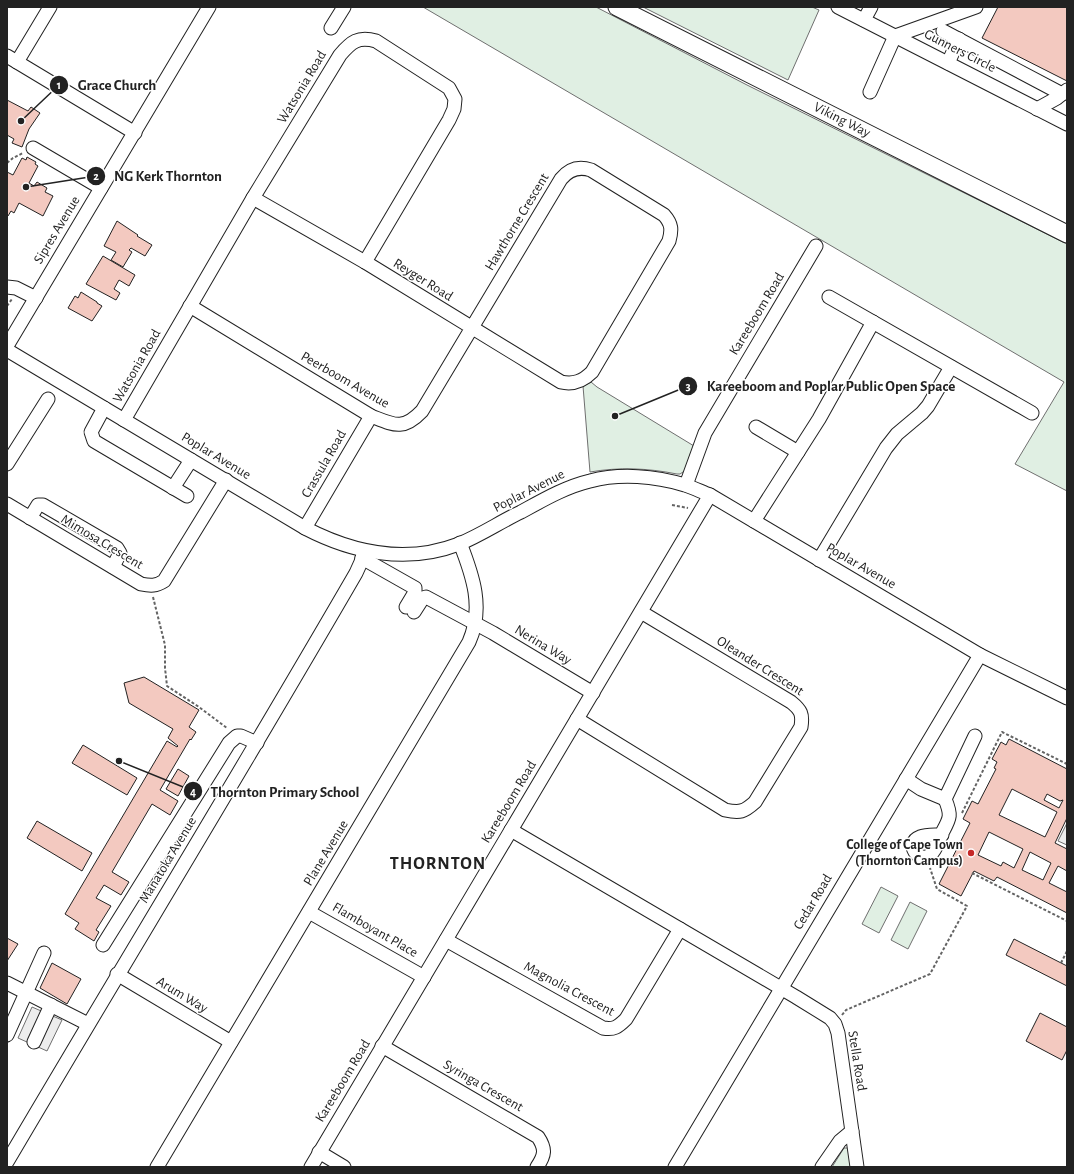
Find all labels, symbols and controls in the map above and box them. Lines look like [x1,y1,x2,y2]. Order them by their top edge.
street label: Gunners Circle [922,27,998,75]
street label: Watsonia Road [275,48,329,126]
callout: Grace Church [49,71,164,98]
text: Grace Church [78,78,156,93]
text: 1 [57,79,61,91]
street label: Viking Way [811,100,873,140]
callout: NG Kerk Thornton [86,163,230,190]
text: NG Kerk Thornton [114,169,222,184]
text: 2 [93,170,99,182]
street label: Hawthorne Crescent [482,171,552,273]
street label: Sipres Avenue [31,194,83,266]
street label: Reyger Road [391,256,455,304]
street label: Kareeboom Road [727,270,787,358]
street label: Watsonia Road [110,327,164,405]
street label: Peerboom Avenue [299,349,391,411]
callout: Kareeboom and Poplar Public Open Space [678,372,963,399]
text: Kareeboom and Poplar Public Open Space [707,379,955,394]
text: 3 [685,380,691,392]
street label: Crassula Road [299,428,349,500]
street label: Poplar Avenue [179,430,253,482]
street label: Poplar Avenue [491,467,567,515]
street label: Mimosa Crescent [58,512,146,572]
street label: Poplar Avenue [824,540,898,592]
street label: Nerina Way [512,623,574,667]
street label: Oleander Crescent [714,634,806,699]
street label: Kareeboom Road [479,758,539,846]
callout: Thornton Primary School [183,778,368,805]
text: Thornton Primary School [210,785,360,800]
text: 4 [190,786,196,798]
street label: Manatoka Avenue [137,814,199,906]
street label: Plane Avenue [301,818,351,888]
place label: College of Cape Town (Thornton Campus) [846,838,963,868]
marker: College of Cape Town (Thornton Campus) [966,848,976,858]
district label: THORNTON [390,855,486,873]
street label: Cedar Road [791,872,835,932]
street label: Flamboyant Place [330,900,420,960]
street label: Magnolia Crescent [521,959,617,1019]
street label: Arum Way [154,974,210,1016]
street label: Stella Road [845,1030,869,1092]
street label: Kareeboom Road [313,1037,373,1125]
street label: Syringa Crescent [441,1058,526,1115]

